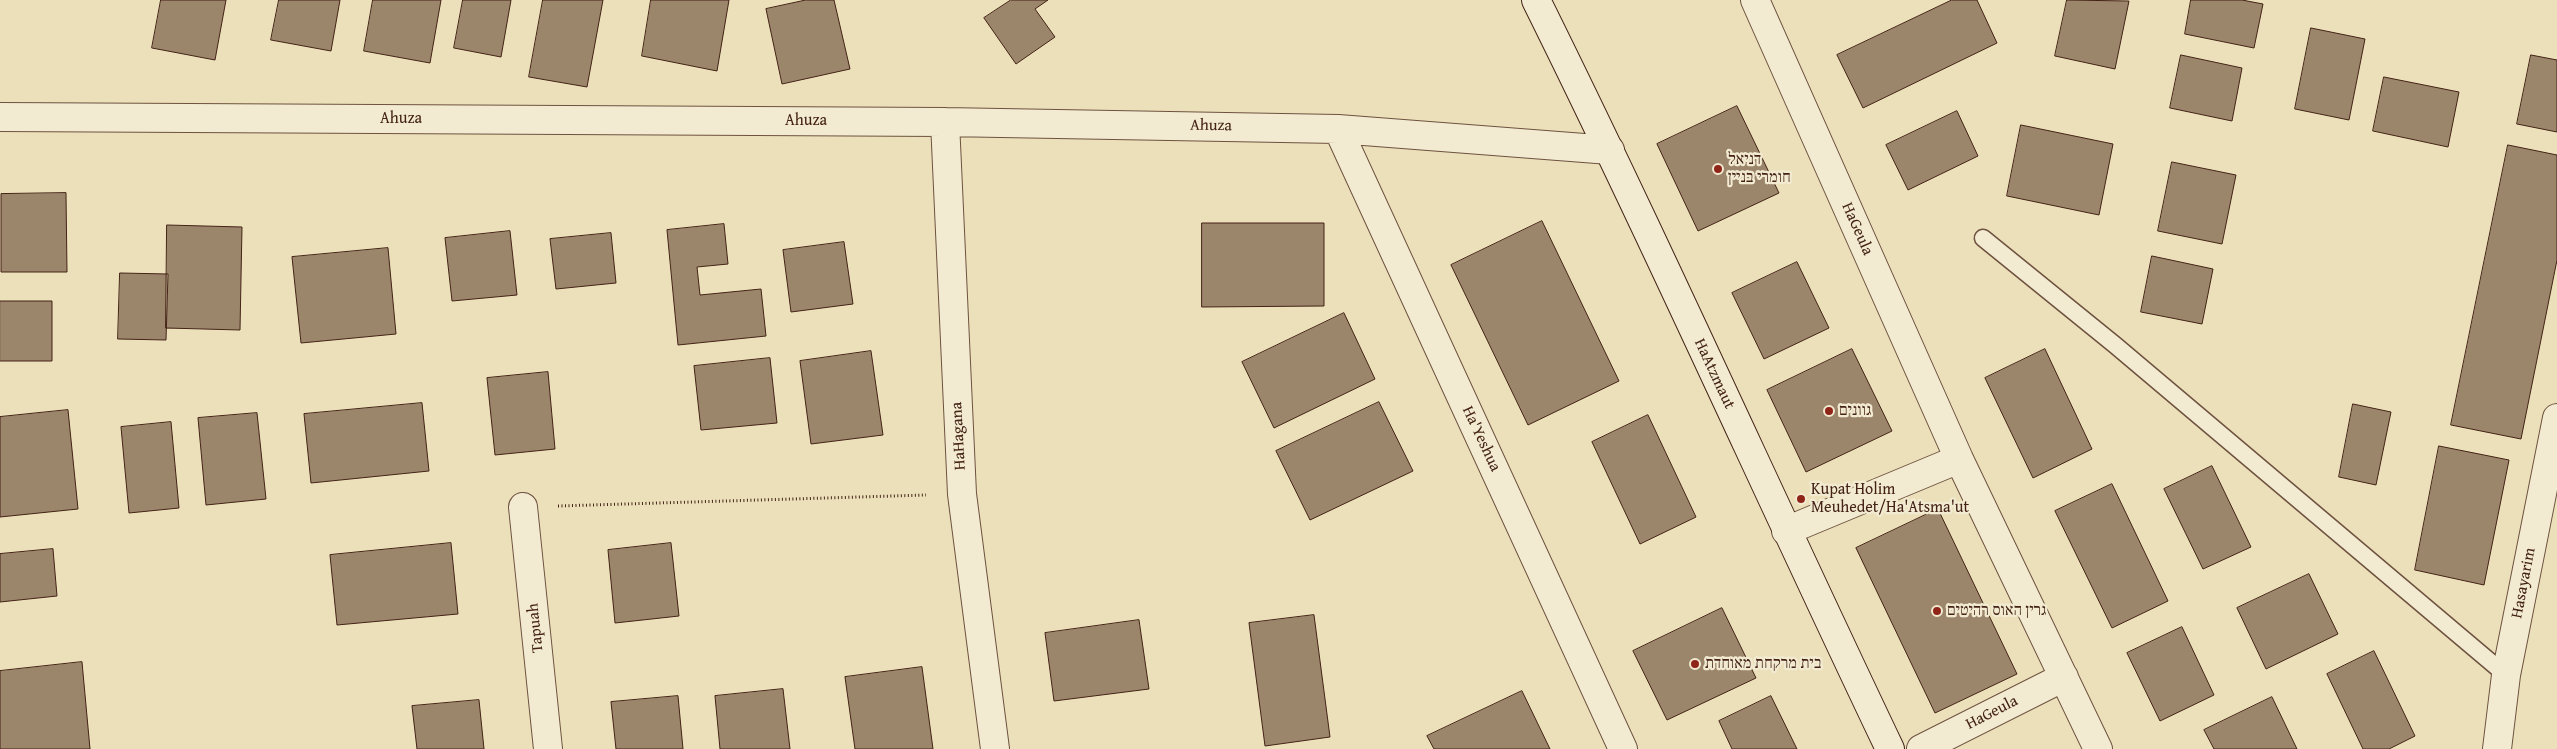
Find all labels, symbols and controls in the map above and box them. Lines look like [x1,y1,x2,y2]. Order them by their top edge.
street label: Ahuza [380,109,422,129]
street label: Ahuza [785,111,827,131]
street label: Ahuza [1190,116,1232,136]
place label: דניאל חומרי בניין [1728,150,1791,188]
marker: דניאל חומרי בניין [1712,163,1724,175]
street label: HaGeula [1837,200,1877,258]
street label: HaAtzmaut [1689,336,1739,412]
street label: HaHagana [948,401,970,471]
place label: גוונים [1839,401,1872,421]
street label: Ha'Yeshua [1458,403,1504,475]
marker: גוונים [1823,405,1835,417]
place label: Kupat Holim Meuhedet/Ha'Atsma'ut [1811,480,1969,518]
marker: Kupat Holim Meuhedet/Ha'Atsma'ut [1795,493,1807,505]
street label: Hasayarim [2508,546,2540,620]
place label: גרין האוס רהיטים [1947,601,2047,621]
street label: Tapuah [524,602,548,654]
marker: גרין האוס רהיטים [1931,605,1943,617]
place label: בית מרקחת מאוחדת [1705,654,1821,674]
marker: בית מרקחת מאוחדת [1689,658,1701,670]
street label: HaGeula [1963,692,2021,734]

